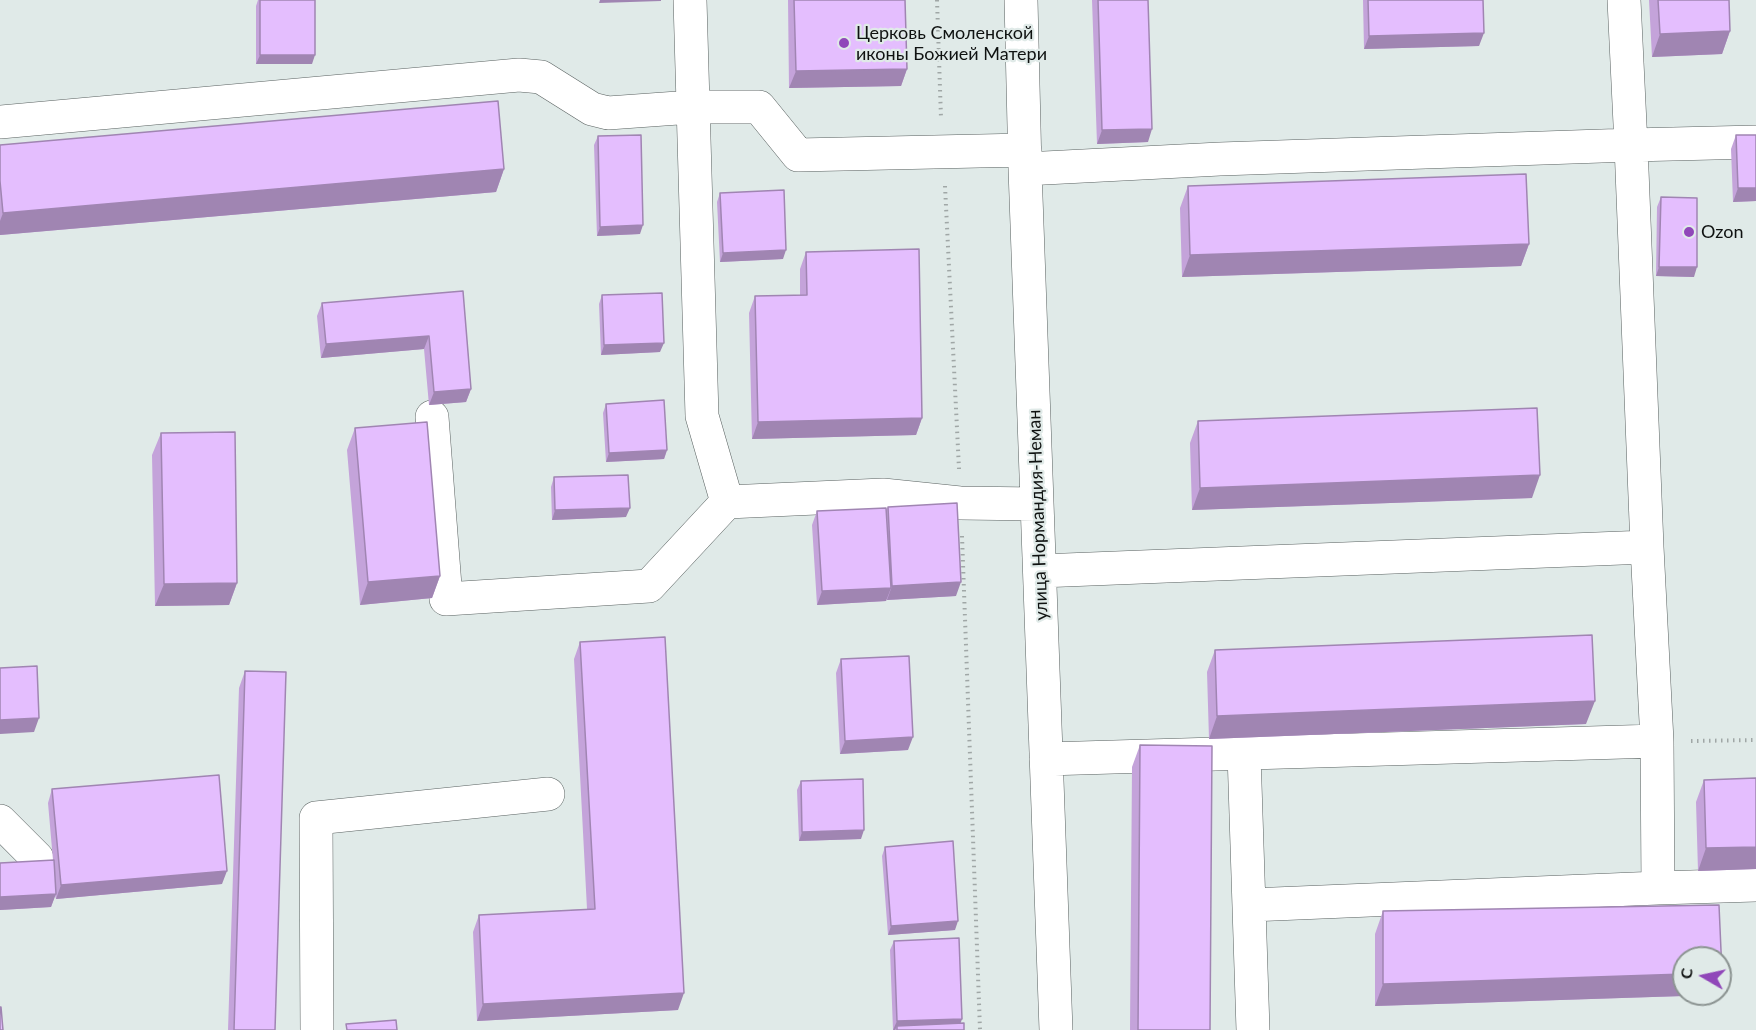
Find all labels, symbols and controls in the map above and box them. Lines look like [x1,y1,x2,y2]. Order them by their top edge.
place label: Церковь Смоленской иконы Божией Матери [856,22,1047,64]
marker: Церковь Смоленской иконы Божией Матери [837,36,851,50]
place label: Ozon [1701,221,1743,243]
marker: Ozon [1682,225,1696,239]
street label: улица Нормандия-Неман [1024,409,1052,621]
north arrow [1672,946,1732,1006]
text: С [1675,967,1696,980]

